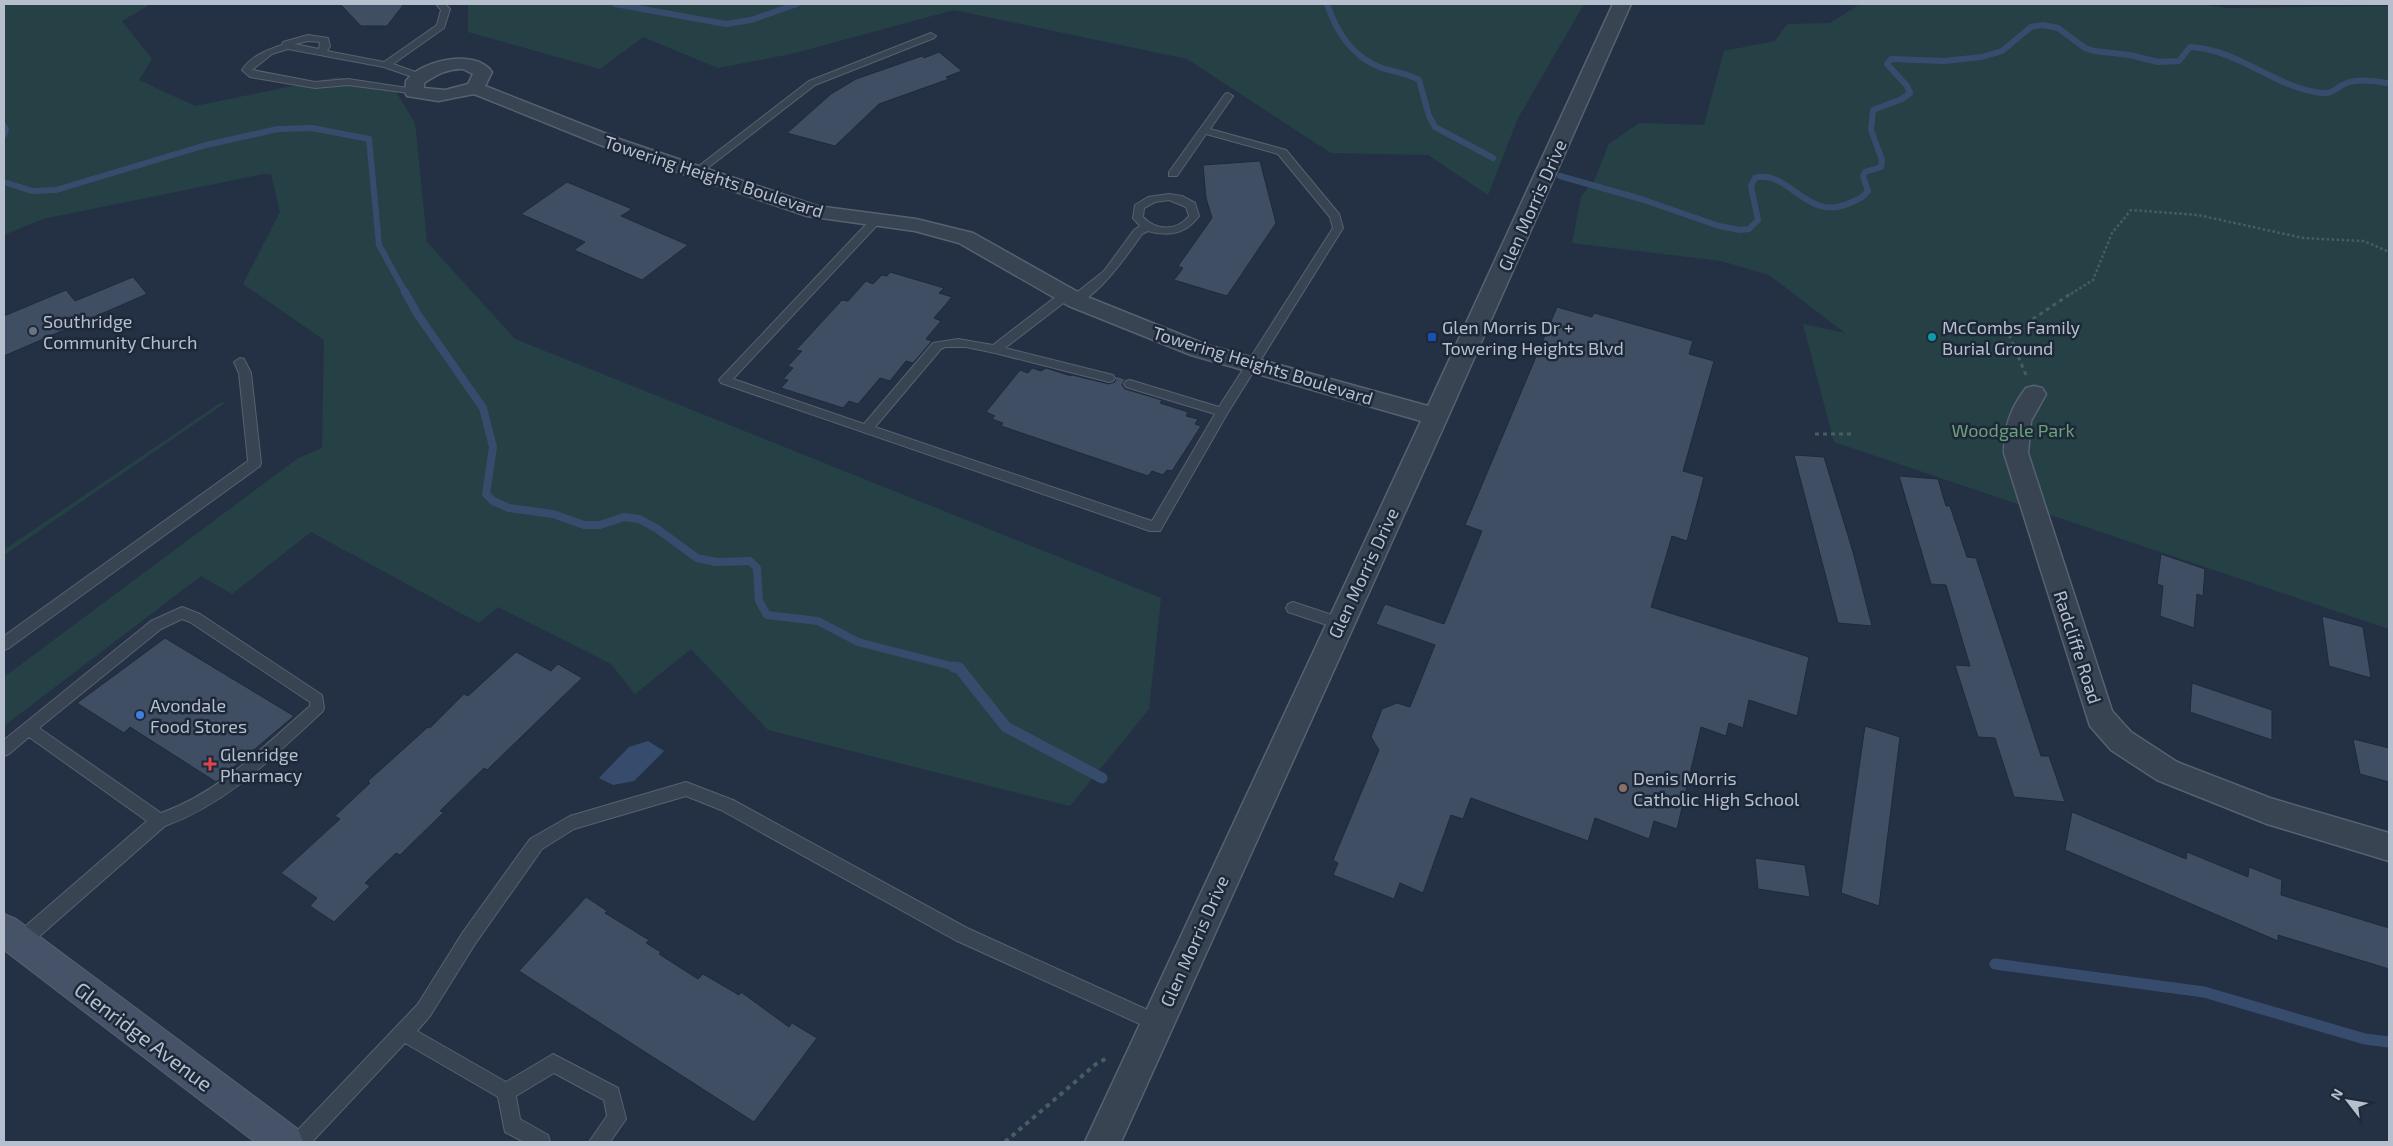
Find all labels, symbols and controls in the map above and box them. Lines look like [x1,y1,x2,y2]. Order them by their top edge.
street label: Towering Heights Boulevard [602,130,826,222]
street label: Glen Morris Drive [1493,136,1571,274]
place label: Southridge Community Church [43,310,197,353]
place label: Glen Morris Dr + Towering Heights Blvd [1442,316,1624,359]
place label: McCombs Family Burial Ground [1942,316,2081,359]
street label: Towering Heights Boulevard [1150,321,1376,409]
marker: Southridge Community Church [27,325,39,337]
marker: Glen Morris Dr + Towering Heights Blvd [1426,331,1438,343]
marker: McCombs Family Burial Ground [1926,331,1938,343]
park label: Woodgale Park [1951,419,2075,441]
street label: Glen Morris Drive [1323,504,1403,642]
street label: Radcliffe Road [2049,588,2107,706]
place label: Avondale Food Stores [150,694,247,737]
marker: Avondale Food Stores [134,709,146,721]
place label: Glenridge Pharmacy [220,743,303,786]
marker: Glenridge Pharmacy [204,758,216,770]
place label: Denis Morris Catholic High School [1633,767,1800,810]
marker: Denis Morris Catholic High School [1617,782,1629,794]
street label: Glen Morris Drive [1155,872,1233,1010]
street label: Glenridge Avenue [70,976,218,1096]
north arrow [2323,1076,2373,1126]
text: N [2327,1085,2346,1103]

